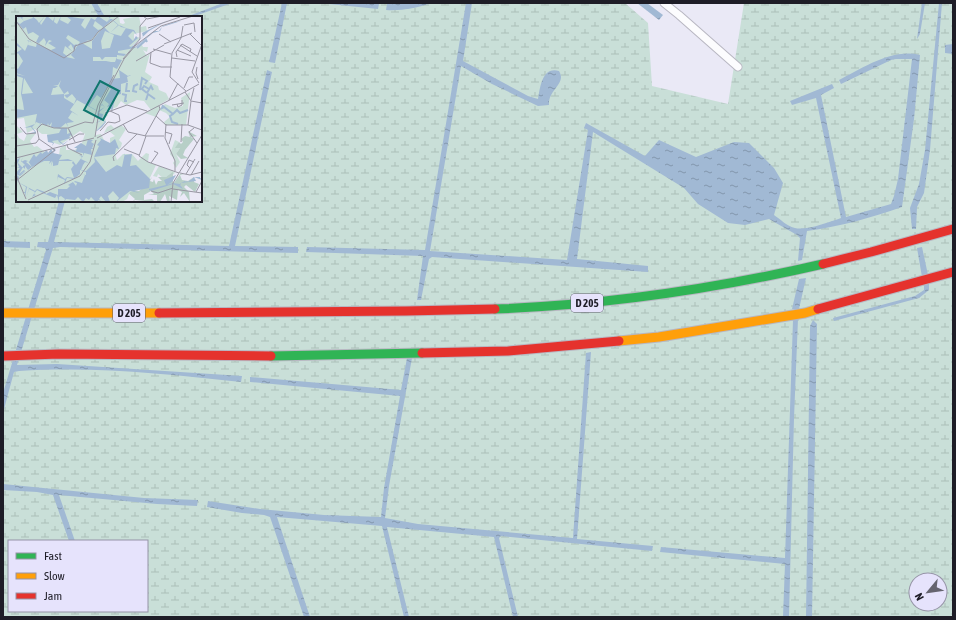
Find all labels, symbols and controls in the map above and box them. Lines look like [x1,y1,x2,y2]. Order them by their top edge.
inset map [16,16,202,202]
road number: D 205 [571,294,603,312]
road number: D 205 [113,304,145,322]
legend [8,540,148,612]
text: Fast [44,549,62,563]
text: Slow [44,569,65,583]
north arrow [908,572,948,612]
text: Jam [44,589,62,603]
text: N [912,591,926,603]

